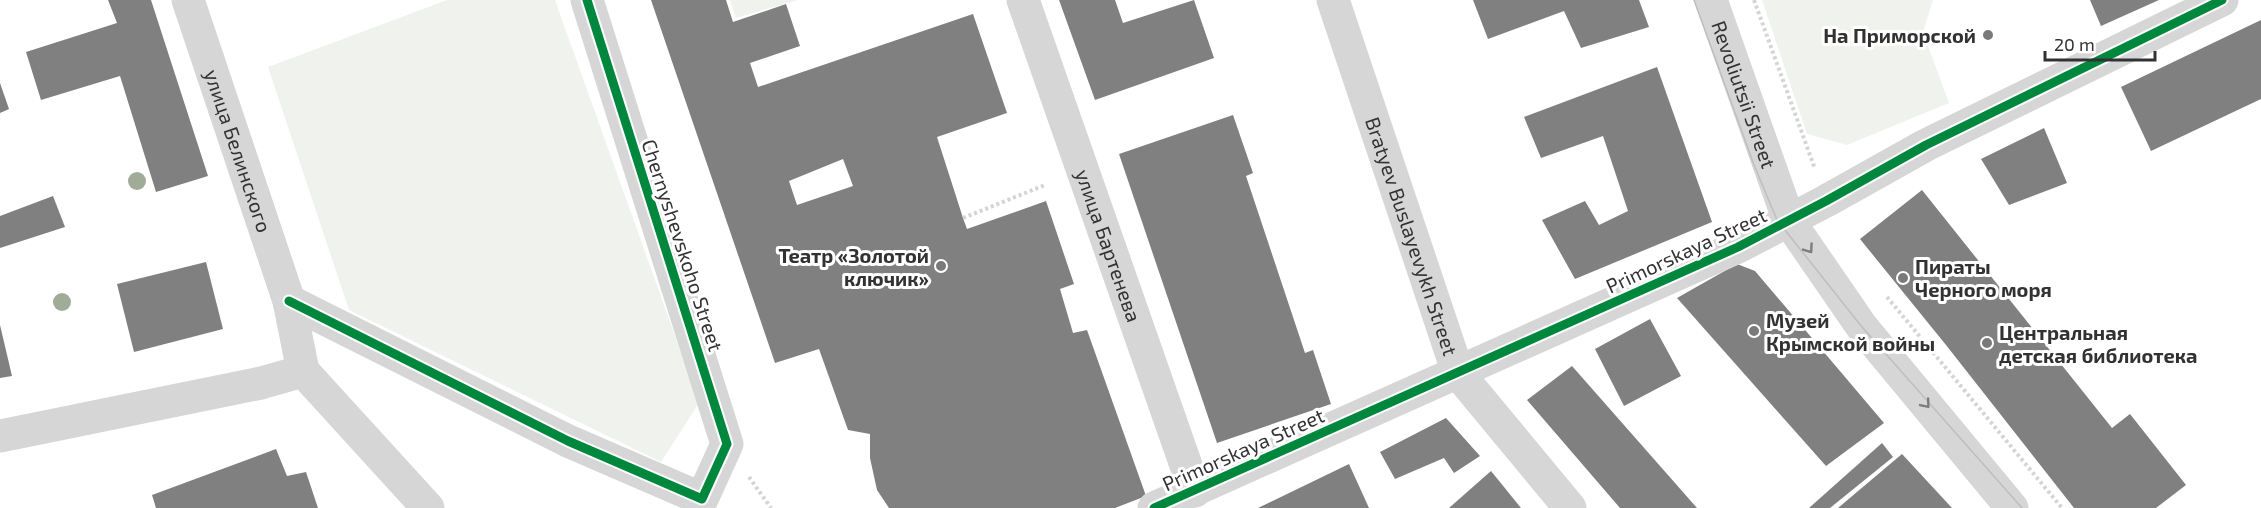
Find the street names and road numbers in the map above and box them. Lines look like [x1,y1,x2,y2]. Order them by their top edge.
street label: Revoliutsii Street [1707,17,1782,172]
street label: улица Белинского [199,66,277,235]
street label: Bratyev Buslayevykh Street [1361,114,1463,359]
street label: Chernyshevskoho Street [637,136,729,354]
street label: улица Бартенева [1070,166,1147,325]
street label: Primorskaya Street [1602,202,1770,298]
street label: Primorskaya Street [1158,402,1328,495]

